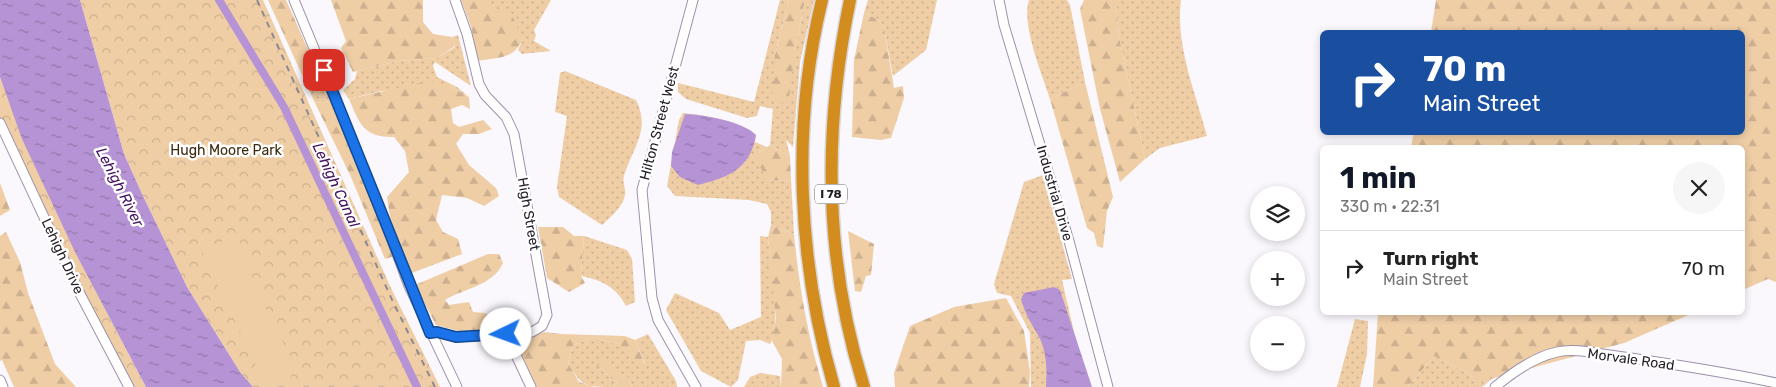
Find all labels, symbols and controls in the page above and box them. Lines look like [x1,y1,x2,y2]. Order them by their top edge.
text: 70 m [1423,48,1506,90]
pin [303,49,345,91]
icon: right [1340,50,1405,115]
icon: arrive [310,56,338,84]
street label: Hilton Street West [636,64,683,182]
text: Main Street [1423,90,1540,117]
water label: Lehigh Canal [309,140,364,231]
park label: Hugh Moore Park [170,142,283,159]
street label: Industrial Drive [1033,143,1076,243]
water label: Lehigh River [92,144,148,231]
text: 1 min [1340,160,1417,196]
button: close [1673,162,1725,214]
street label: High Street [514,176,543,253]
road number: I 78 [815,184,847,203]
map controls [1250,186,1305,371]
button: layers [1250,186,1305,241]
text: 330 m · 22:31 [1340,197,1440,216]
street label: Lehigh Drive [38,216,88,297]
text: Turn right [1383,247,1478,270]
button: + [1250,251,1305,306]
icon: right [1340,254,1368,282]
text: 70 m [1682,257,1725,280]
text: Main Street [1383,270,1468,289]
position arrow [479,307,531,359]
button: − [1250,316,1305,371]
street label: Morvale Road [1586,345,1675,374]

